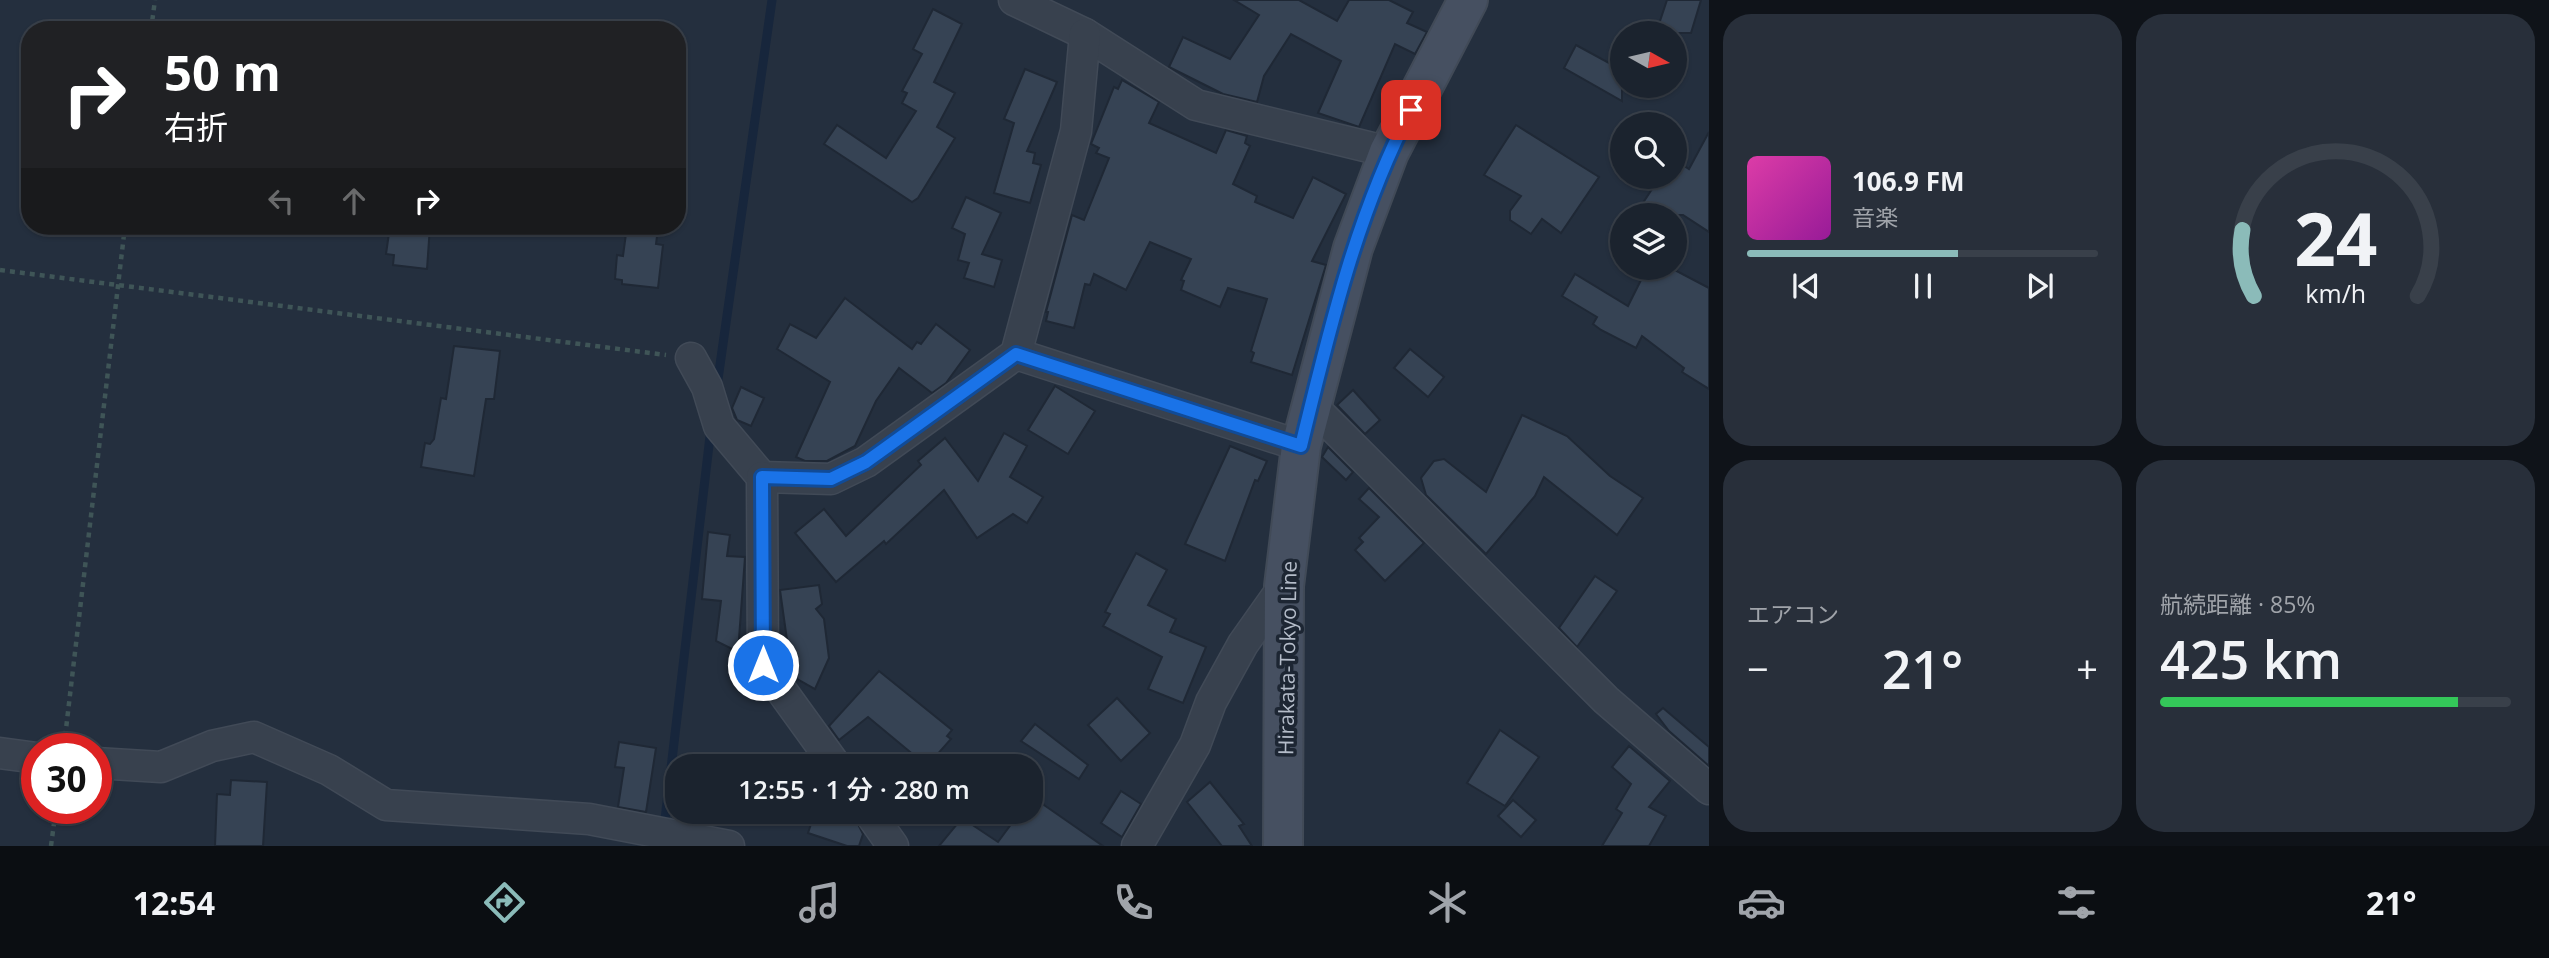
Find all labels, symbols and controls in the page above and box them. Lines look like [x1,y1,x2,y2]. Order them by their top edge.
north arrow [1610,21,1687,98]
map controls [1610,21,1687,280]
text: 50 m [164,39,281,105]
icon: right [49,49,140,140]
pin [1381,80,1441,140]
icon: arrive [1392,91,1430,129]
text: 右折 [164,105,228,148]
button: search [1610,112,1687,189]
text: 106.9 FM [1852,163,1964,199]
icon: left [262,182,300,220]
icon: ahead [335,182,373,220]
icon: right [408,182,446,220]
text: 24 [2294,189,2377,288]
text: 音楽 [1852,201,1898,233]
button: layers [1610,203,1687,280]
icon: previous [1787,267,1825,305]
icon: pause [1904,267,1942,305]
icon: next [2021,267,2059,305]
text: km/h [2305,276,2366,310]
street label: Hirakata-Tokyo Line [1271,561,1303,755]
text: 航続距離 · 85% [2160,588,2315,620]
text: エアコン [1747,598,1839,630]
text: 425 km [2160,623,2342,694]
position arrow [726,628,800,702]
text: 21° [1882,633,1963,704]
text: − [1747,642,1769,694]
text: + [2076,642,2098,694]
speed limit sign: 30 [21,733,112,824]
text: 12:55 · 1 分 · 280 m [738,771,970,807]
icon: directions [480,878,529,927]
icon: music [795,878,844,927]
icon: phone [1109,878,1158,927]
icon: climate [1423,878,1472,927]
icon: car [1737,878,1786,927]
icon: filters [2052,878,2101,927]
text: 12:54 [133,881,215,924]
text: 21° [2366,881,2416,924]

